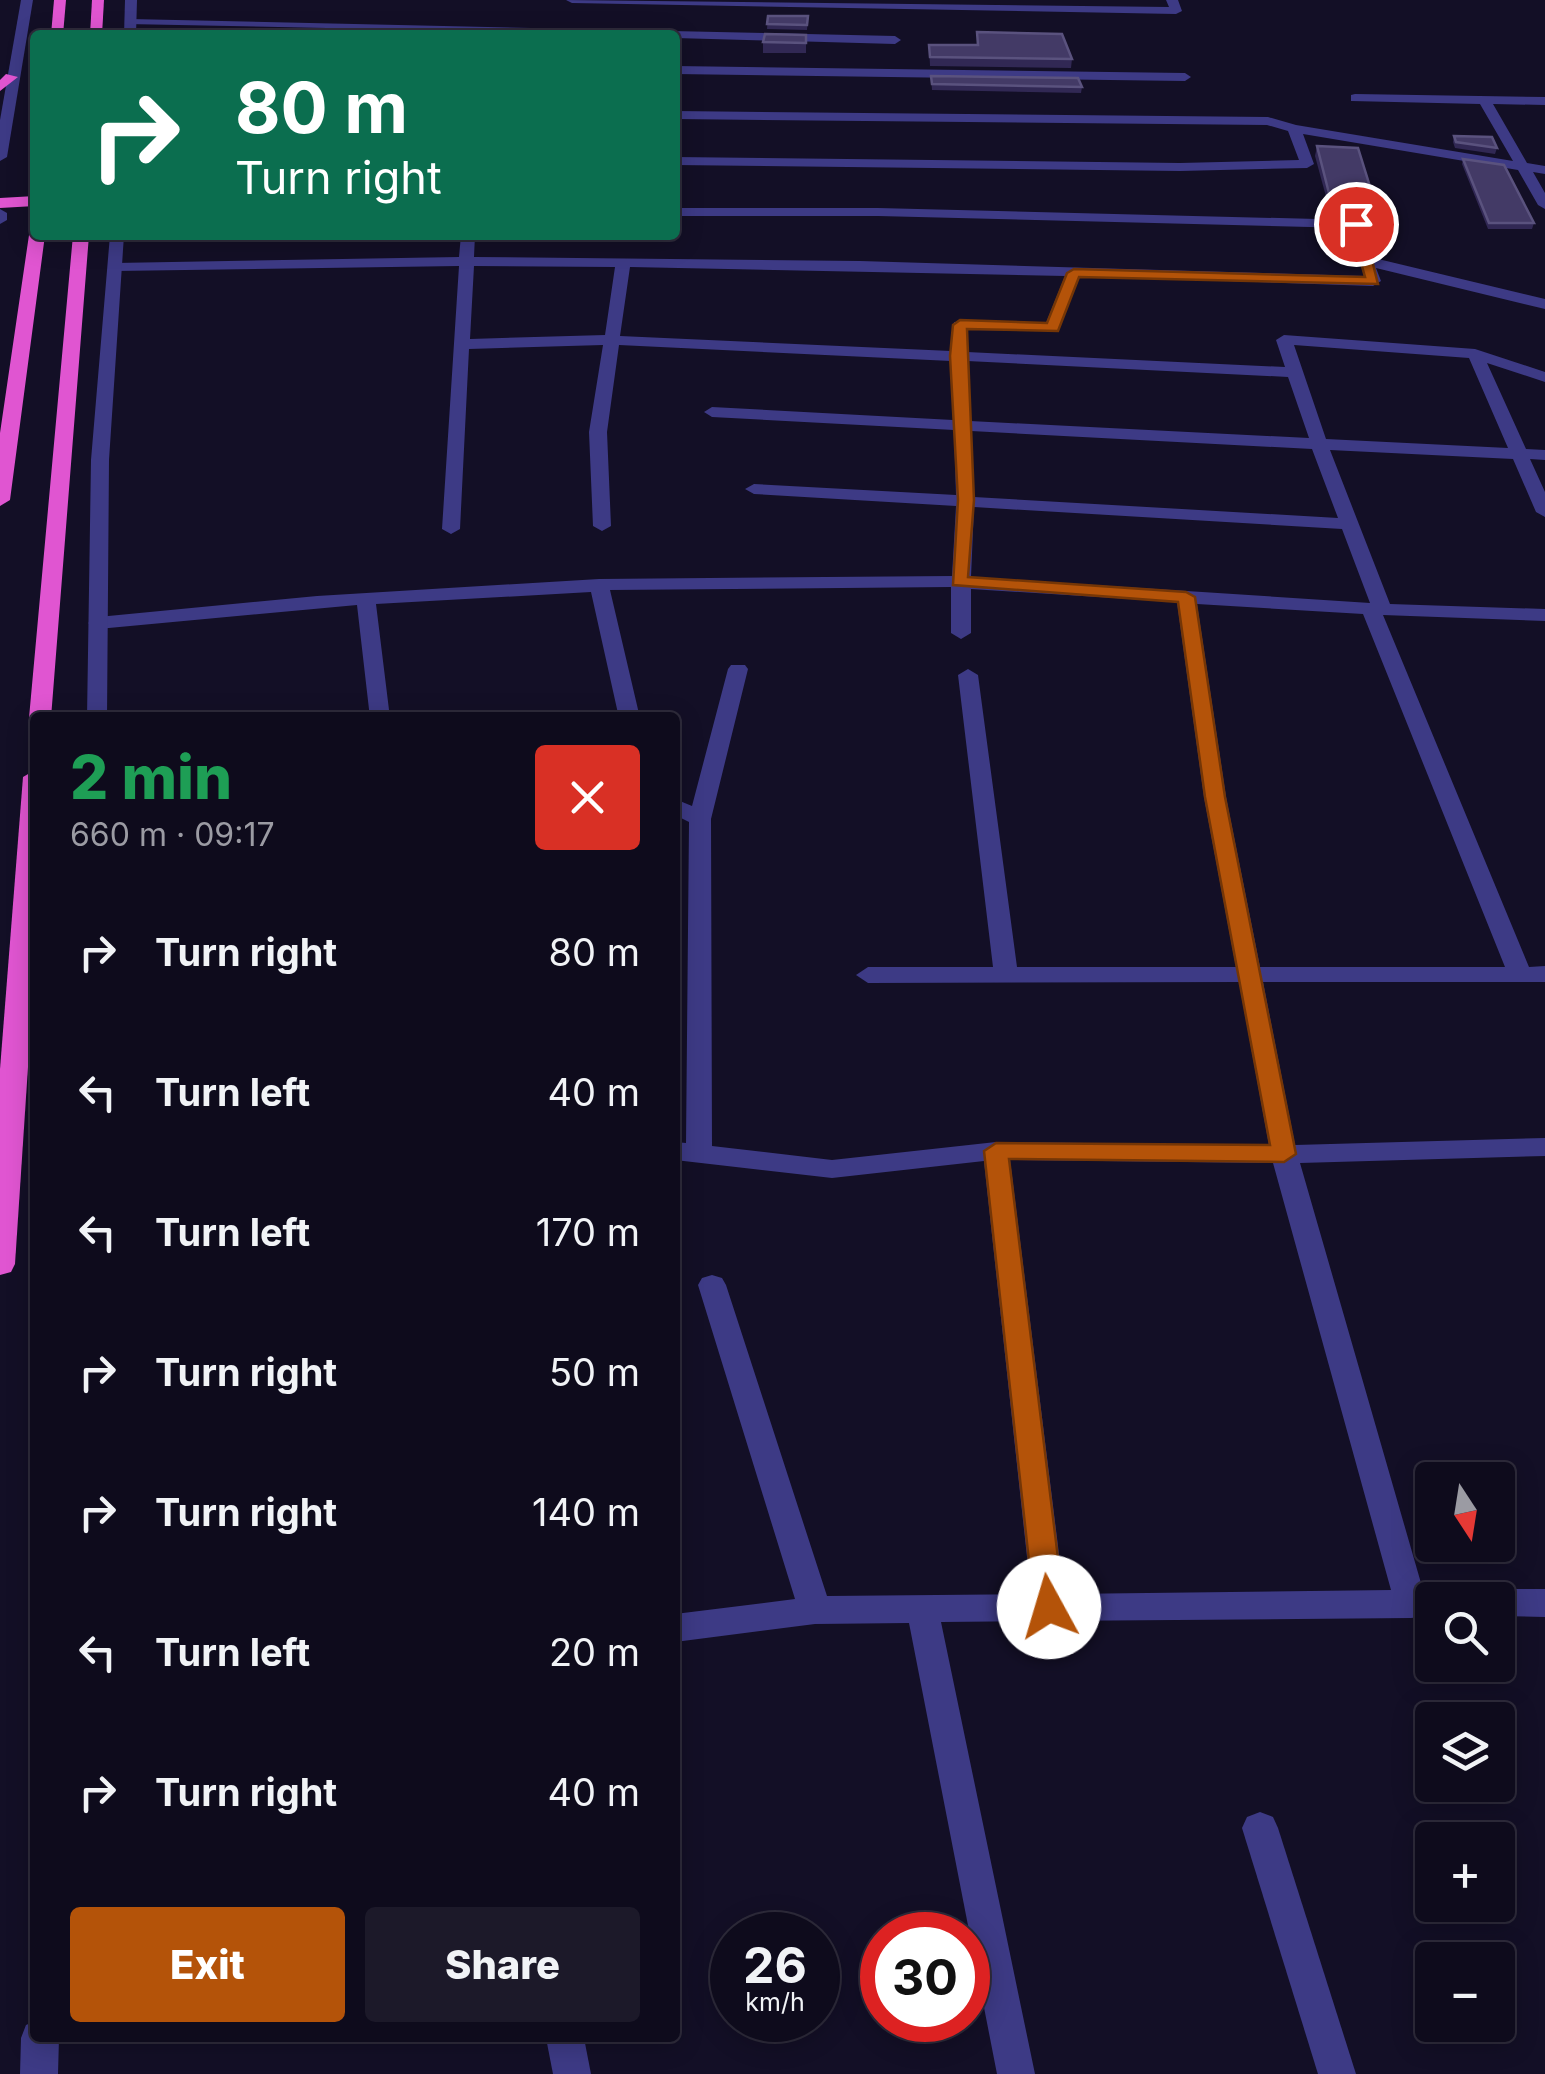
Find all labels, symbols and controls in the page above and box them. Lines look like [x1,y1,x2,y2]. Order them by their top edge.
text: 80 m [235,65,408,150]
icon: right [70,70,200,200]
text: Turn right [235,150,442,205]
pin [1314,182,1399,267]
icon: arrive [1329,197,1384,252]
text: 2 min [70,741,232,813]
button: close [535,745,640,850]
text: 660 m · 09:17 [70,815,275,854]
icon: right [70,925,125,980]
text: Turn right [155,929,337,975]
text: 80 m [549,929,640,975]
icon: left [70,1065,125,1120]
text: Turn left [155,1069,310,1115]
text: 40 m [548,1069,640,1115]
icon: left [70,1205,125,1260]
text: Turn left [155,1209,310,1255]
text: 170 m [536,1209,640,1255]
icon: right [70,1345,125,1400]
text: Turn right [155,1349,337,1395]
text: 50 m [549,1349,640,1395]
north arrow [1415,1462,1515,1562]
map controls [1415,1462,1515,2042]
icon: right [70,1485,125,1540]
text: Turn right [155,1489,337,1535]
text: 140 m [532,1489,640,1535]
position arrow [997,1555,1101,1659]
button: search [1415,1582,1515,1682]
icon: left [70,1625,125,1680]
text: Turn left [155,1629,310,1675]
text: 20 m [549,1629,640,1675]
button: layers [1415,1702,1515,1802]
icon: right [70,1765,125,1820]
text: Turn right [155,1769,337,1815]
text: 40 m [548,1769,640,1815]
button: + [1415,1822,1515,1922]
button: Exit [70,1907,345,2022]
button: Share [365,1907,640,2022]
speed limit sign: 30 [860,1912,990,2042]
text: 26 [743,1935,807,1995]
button: − [1415,1942,1515,2042]
text: km/h [745,1987,805,2017]

